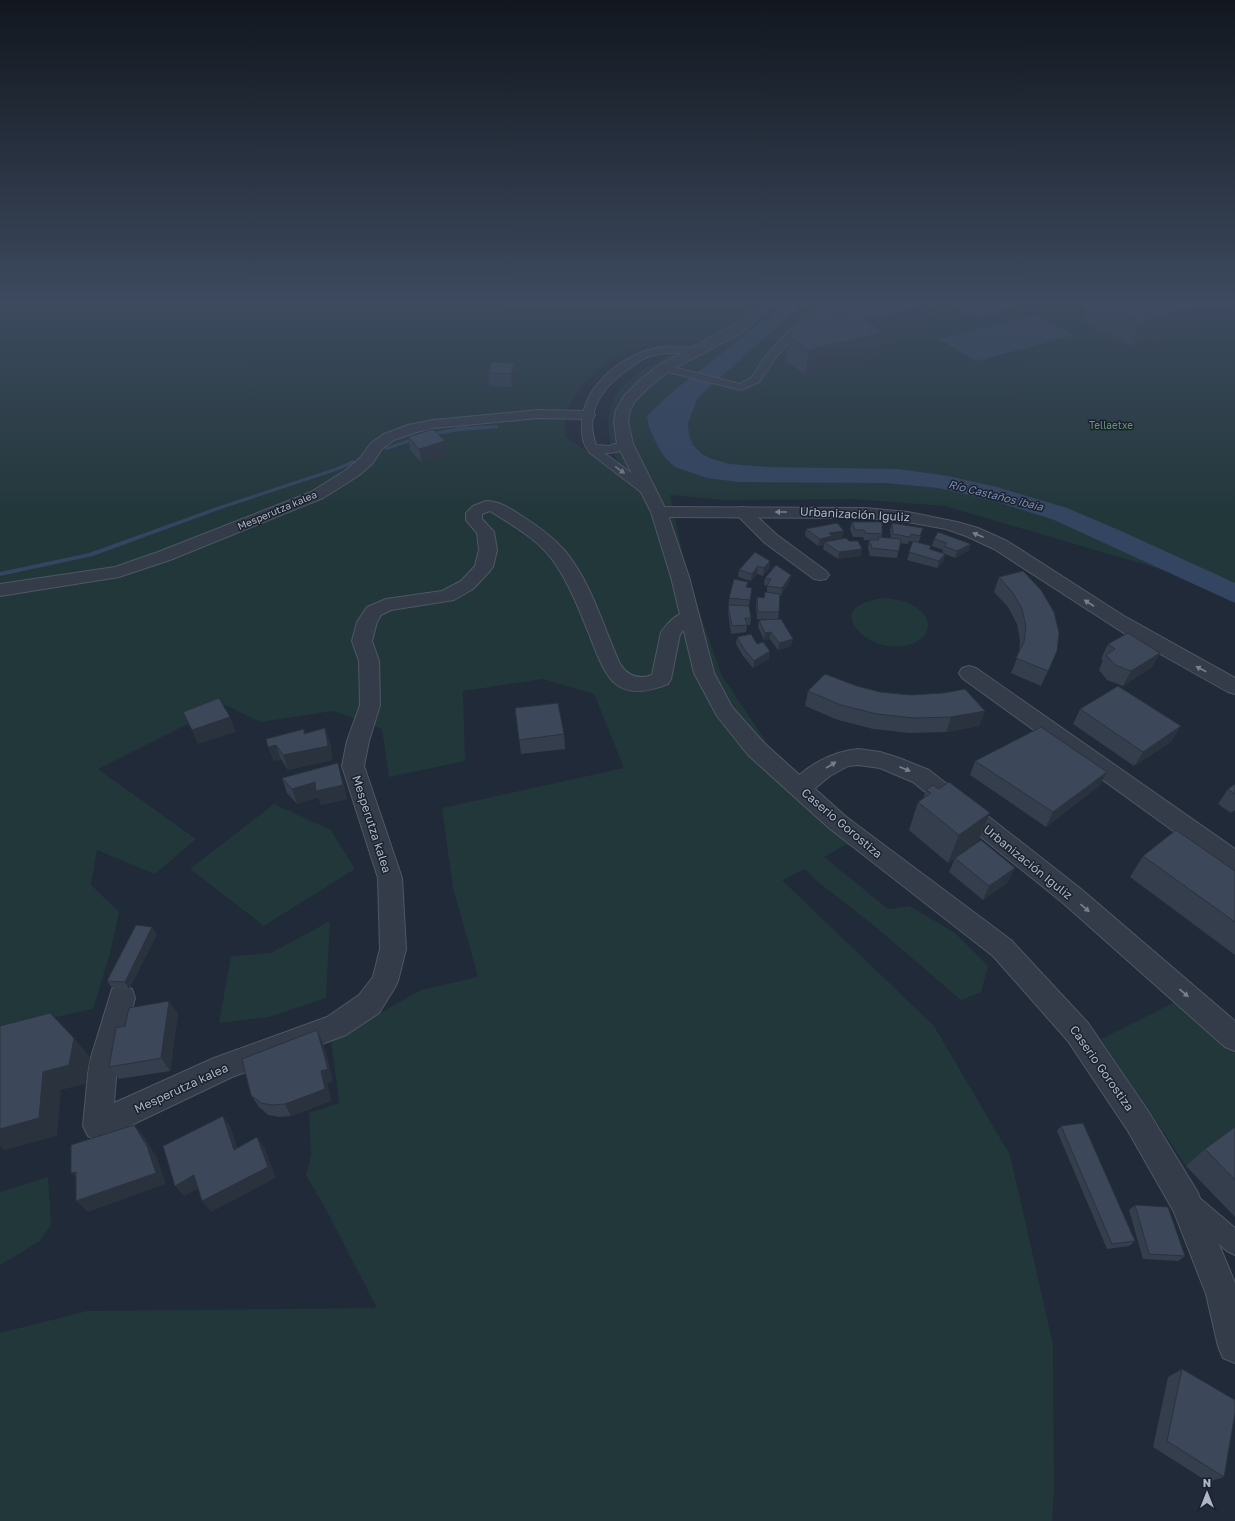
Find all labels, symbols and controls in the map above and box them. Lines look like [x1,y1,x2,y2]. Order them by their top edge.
park label: Tellaetxe [1089,419,1133,431]
one-way arrow [615,466,625,474]
water label: Río Castaños ibaia [947,477,1045,513]
street label: Mesperutza kalea [236,488,318,532]
street label: Urbanización Iguliz [800,504,910,524]
one-way arrow [774,509,787,515]
one-way arrow [973,532,984,538]
one-way arrow [1083,599,1094,607]
one-way arrow [1195,665,1206,672]
one-way arrow [826,761,836,769]
one-way arrow [900,766,911,772]
street label: Mesperutza kalea [349,773,395,875]
street label: Caserio Gorostiza [798,785,886,861]
street label: Urbanización Iguliz [981,822,1075,902]
one-way arrow [1080,904,1090,913]
one-way arrow [1178,989,1189,998]
street label: Caserio Gorostiza [1067,1022,1137,1114]
street label: Mesperutza kalea [132,1060,230,1116]
north arrow [1187,1473,1227,1513]
text: N [1203,1476,1211,1489]

